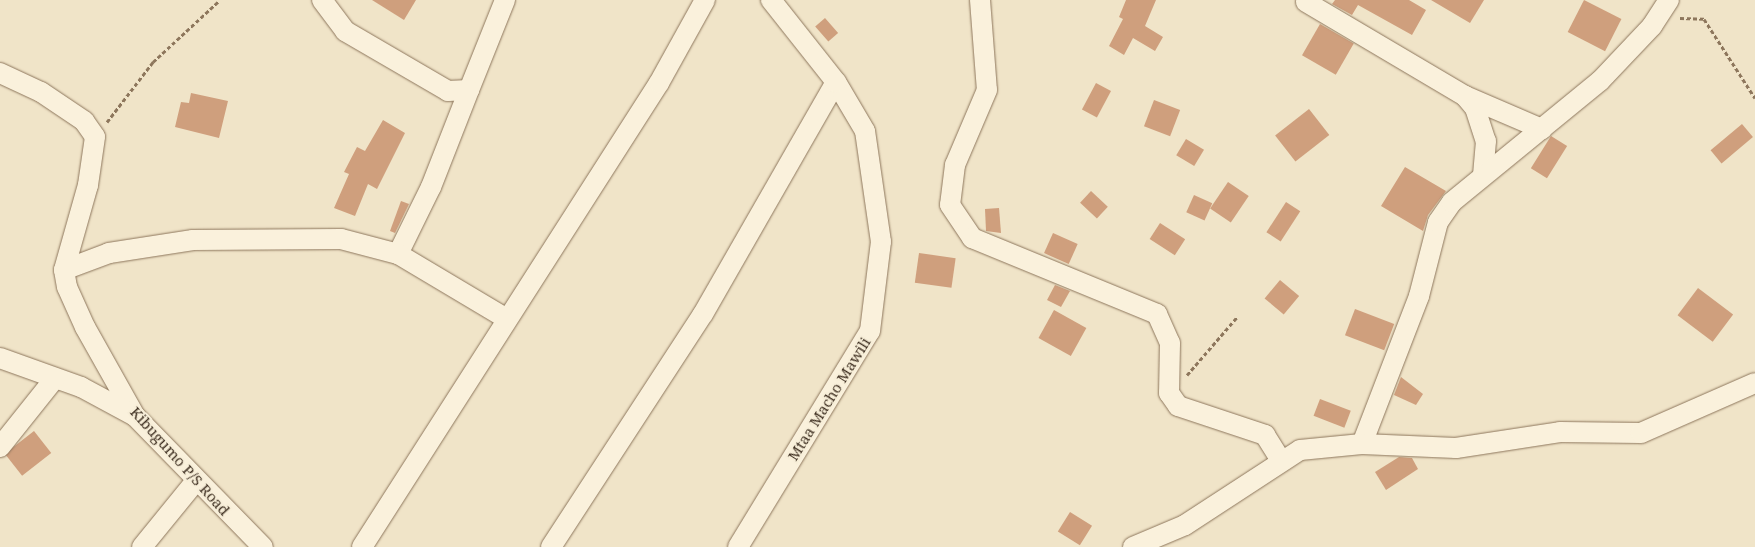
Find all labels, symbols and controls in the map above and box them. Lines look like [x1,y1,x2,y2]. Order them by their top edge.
street label: Mtaa Macho Mawili [784,334,874,464]
street label: Kibugumo P/S Road [126,403,234,519]

